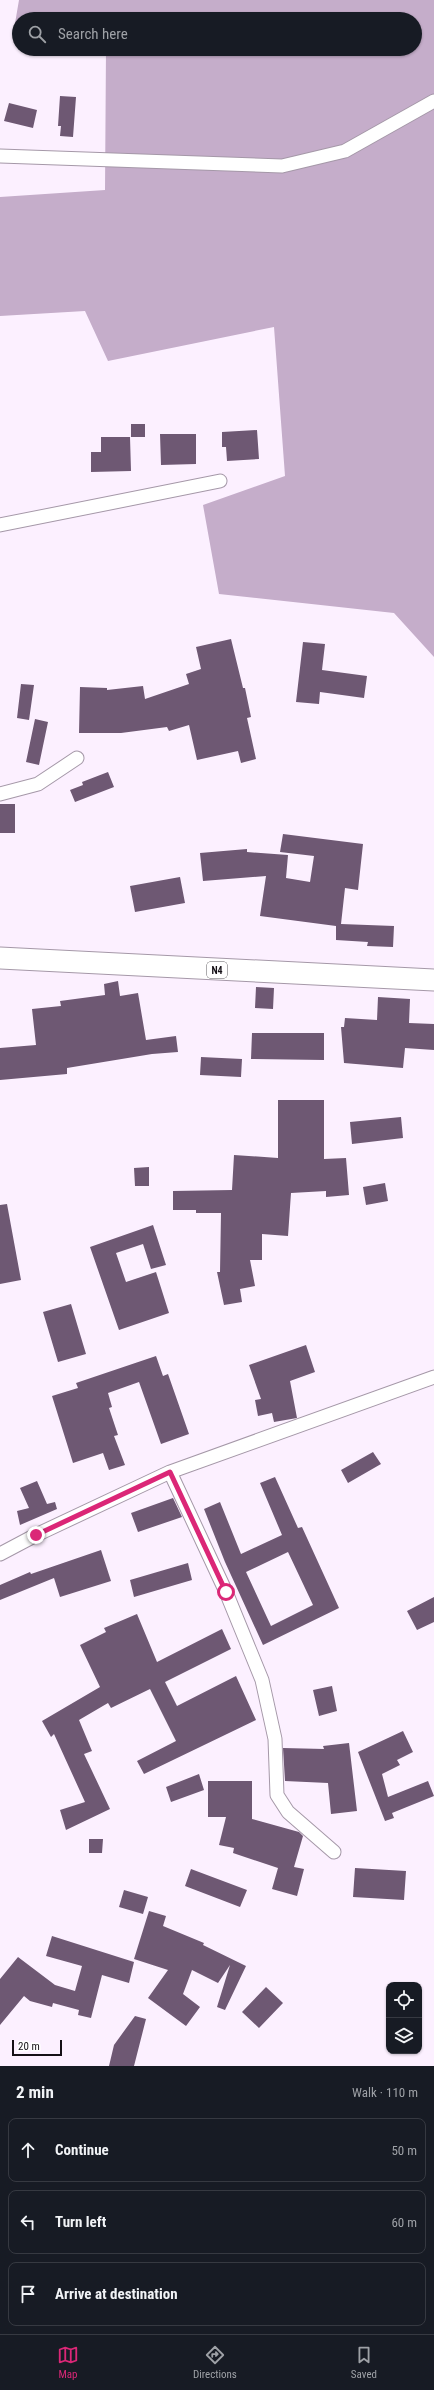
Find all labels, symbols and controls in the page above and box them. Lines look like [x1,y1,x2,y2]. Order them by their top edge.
search box [12,12,422,56]
icon: search [26,23,48,45]
text: Search here [58,25,128,43]
road number: N4 [207,962,227,978]
route end [27,1526,45,1544]
route start [217,1583,235,1601]
map controls [386,1982,422,2054]
button: locate [386,1982,422,2018]
button: layers [386,2018,422,2054]
scale bar [12,2038,62,2057]
text: 20 m [18,2040,40,2053]
text: 2 min [16,2082,54,2102]
text: Walk · 110 m [352,2085,418,2100]
icon: ahead [17,2139,39,2161]
text: Continue [55,2141,109,2159]
text: 50 m [391,2143,417,2158]
icon: left [17,2211,39,2233]
text: Turn left [55,2213,106,2231]
text: 60 m [391,2215,417,2230]
icon: arrive [17,2283,39,2305]
text: Arrive at destination [55,2285,178,2303]
tab: Map [57,2344,79,2381]
tab: Directions [193,2344,237,2381]
tab: Saved [351,2344,377,2381]

